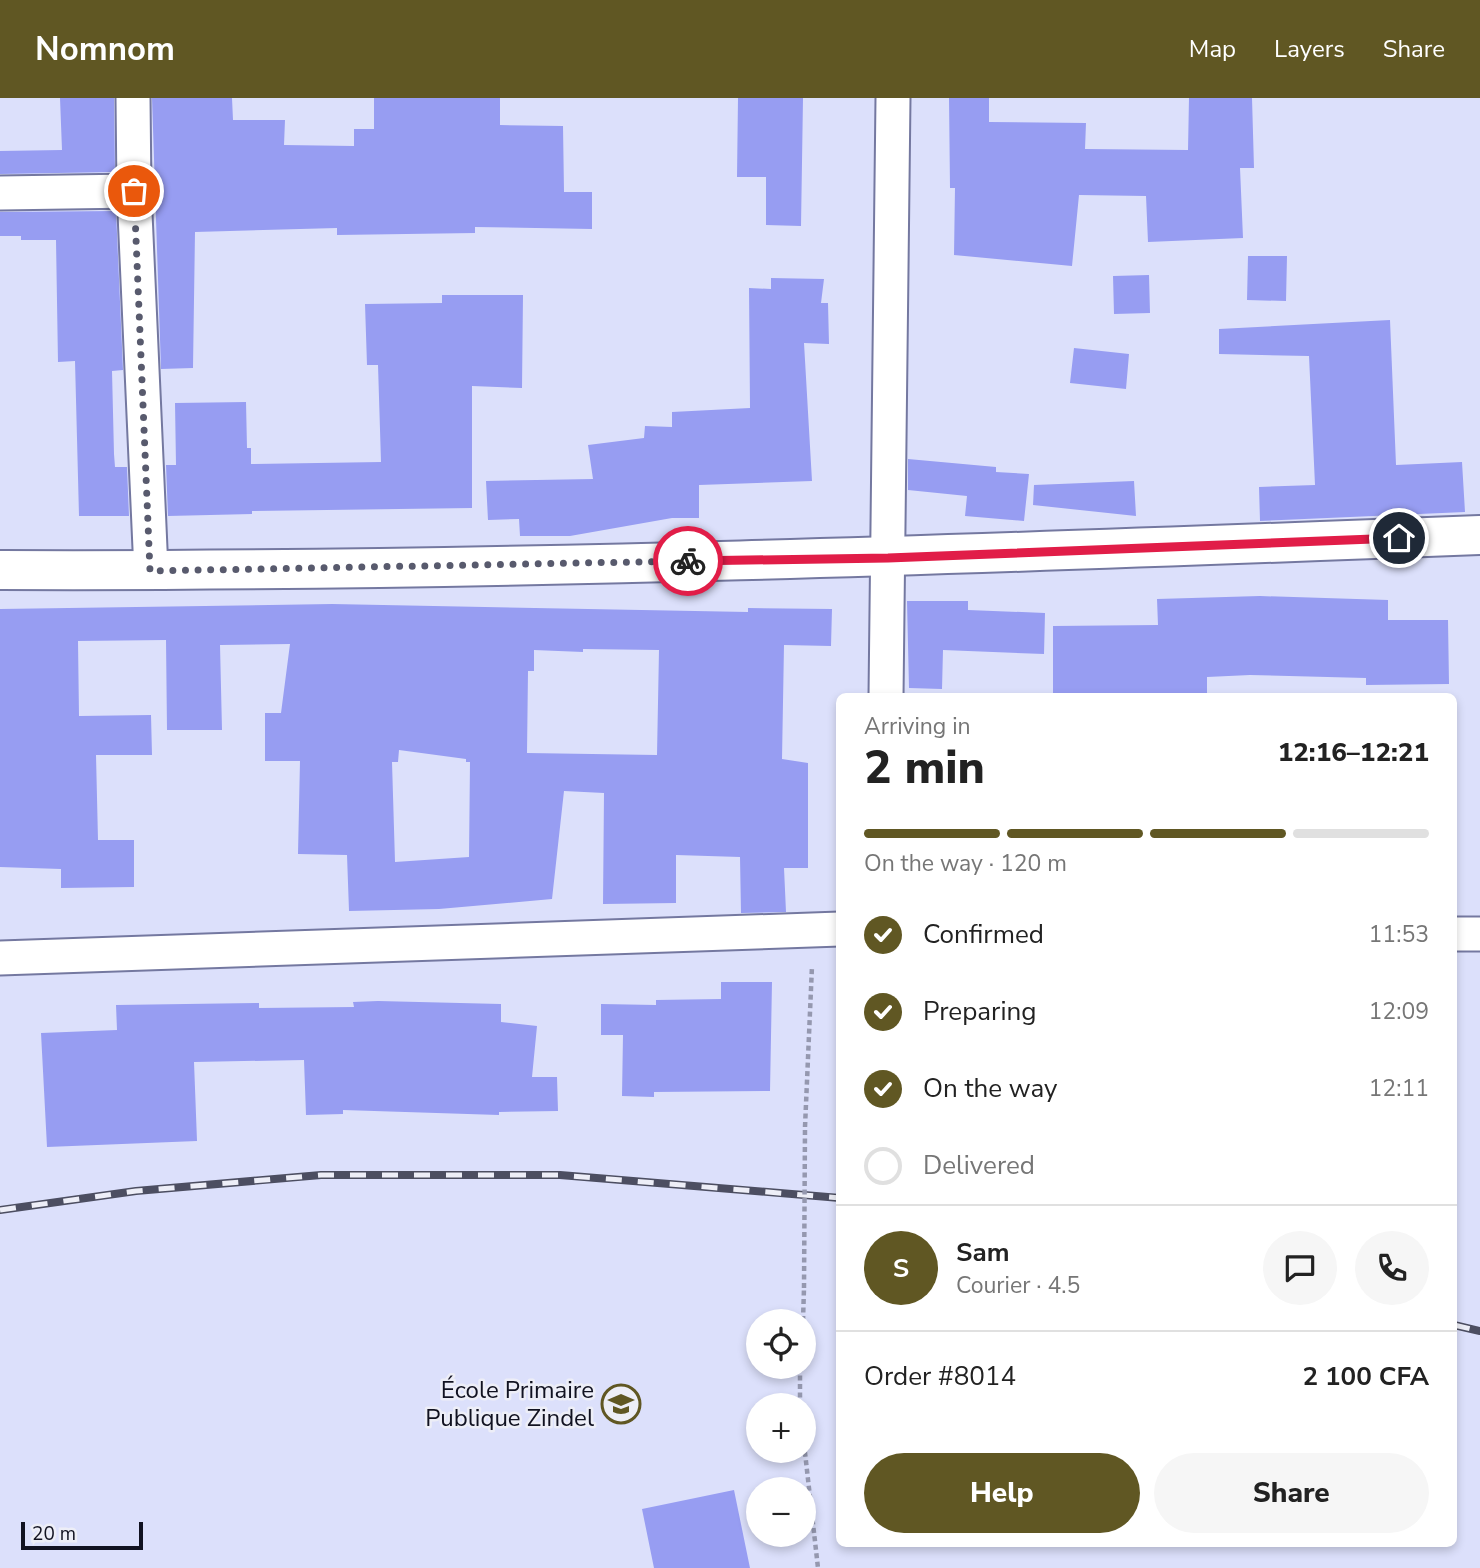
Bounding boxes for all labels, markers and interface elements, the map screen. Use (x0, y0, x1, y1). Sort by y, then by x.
text: Nomnom (35, 27, 175, 72)
text: Map (1189, 33, 1236, 65)
text: Layers (1274, 33, 1345, 65)
text: Share (1383, 33, 1445, 65)
pin (104, 161, 164, 221)
icon: bag (115, 172, 153, 210)
pin (1369, 508, 1429, 568)
icon: home (1380, 519, 1418, 557)
courier (653, 526, 723, 596)
icon: bike (669, 542, 707, 580)
text: Arriving in (864, 711, 971, 742)
text: 12:16–12:21 (1278, 735, 1429, 770)
text: 2 min (864, 736, 985, 799)
text: On the way · 120 m (864, 848, 1067, 879)
icon: check (864, 916, 902, 954)
text: Confirmed (923, 917, 1044, 952)
text: 11:53 (1369, 919, 1429, 950)
icon: check (864, 993, 902, 1031)
text: Preparing (923, 994, 1036, 1029)
text: 12:09 (1369, 996, 1429, 1027)
icon: check (864, 1070, 902, 1108)
text: On the way (923, 1071, 1057, 1106)
text: 12:11 (1369, 1073, 1429, 1104)
text: Delivered (923, 1148, 1035, 1183)
button: chat (1263, 1231, 1337, 1305)
button: phone (1355, 1231, 1429, 1305)
text: Sam (956, 1235, 1009, 1270)
text: S (893, 1251, 909, 1286)
text: Courier · 4.5 (956, 1270, 1080, 1301)
map controls (746, 1309, 816, 1547)
button: locate (746, 1309, 816, 1379)
text: Order #8014 (864, 1359, 1016, 1394)
text: 2 100 CFA (1302, 1359, 1429, 1394)
place label: École Primaire Publique Zindel (425, 1374, 594, 1434)
school or university icon: École Primaire Publique Zindel (600, 1383, 642, 1425)
button: + (746, 1393, 816, 1463)
button: Help (864, 1453, 1140, 1533)
button: Share (1154, 1453, 1429, 1533)
button: − (746, 1477, 816, 1547)
scale bar (21, 1519, 144, 1551)
text: 20 m (32, 1521, 76, 1547)

